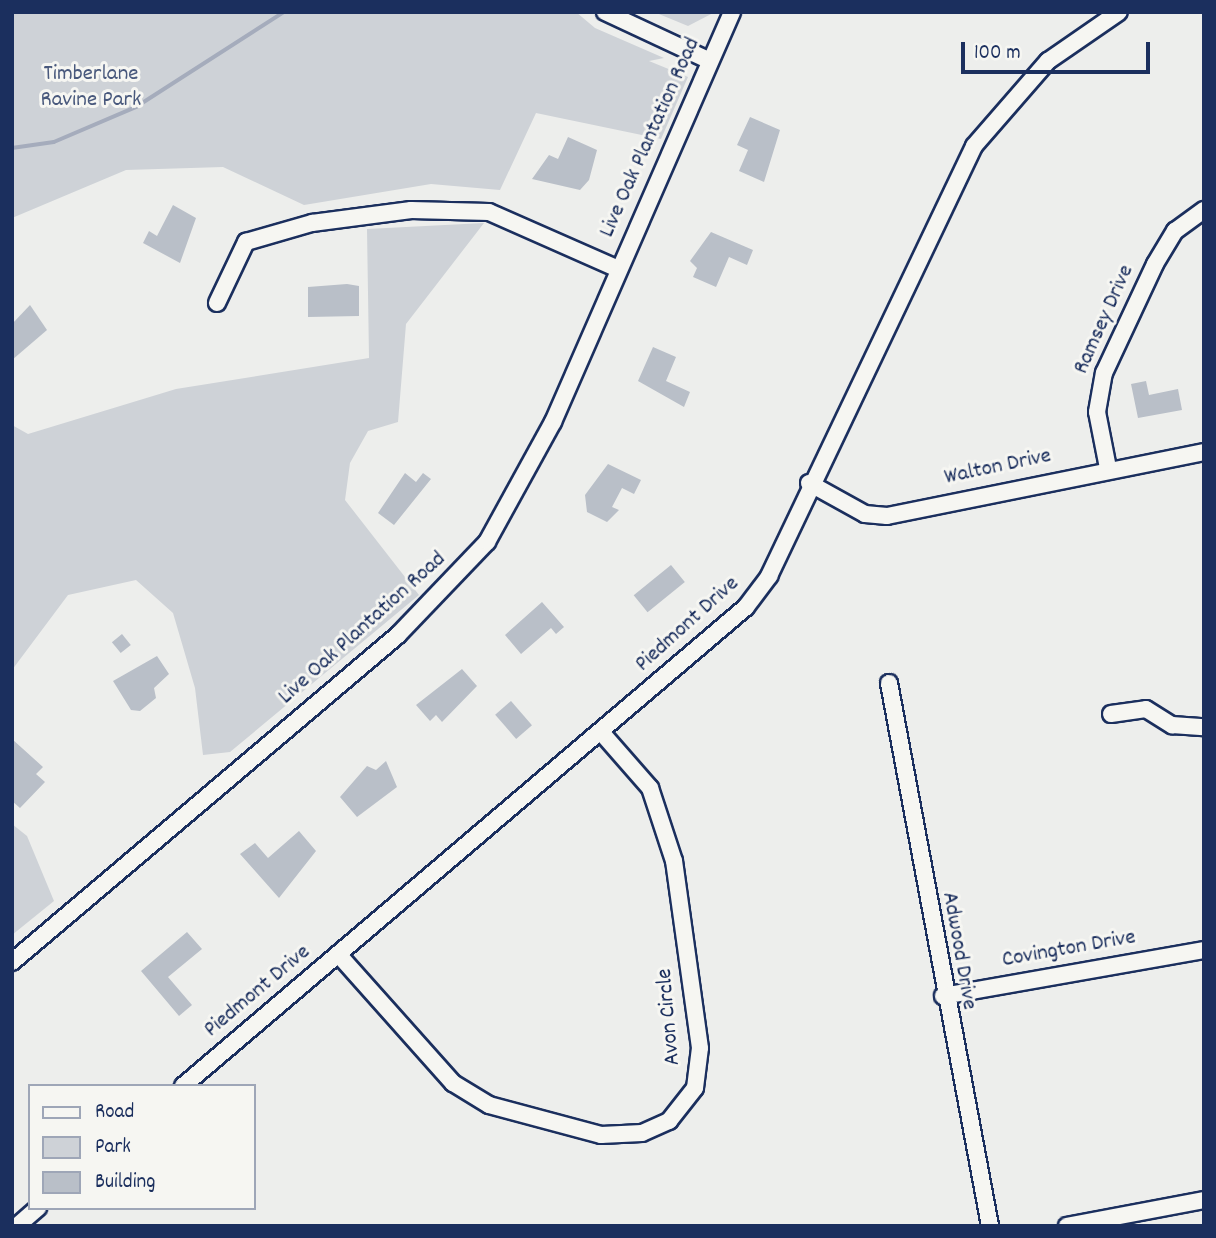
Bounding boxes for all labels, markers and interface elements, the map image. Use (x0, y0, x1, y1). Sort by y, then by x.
scale bar (964, 28, 1153, 72)
street label: Live Oak Plantation Road (595, 34, 707, 242)
text: 100 m (974, 39, 1021, 69)
park label: Timberlane Ravine Park (41, 61, 141, 115)
street label: Ramsey Drive (1069, 261, 1141, 379)
street label: Walton Drive (942, 443, 1054, 493)
street label: Live Oak Plantation Road (274, 547, 452, 711)
street label: Piedmont Drive (630, 571, 746, 679)
street label: Adwood Drive (934, 890, 982, 1012)
street label: Covington Drive (1000, 925, 1138, 975)
street label: Piedmont Drive (199, 940, 317, 1044)
street label: Avon Circle (652, 967, 688, 1067)
legend (28, 1084, 256, 1210)
text: Road (95, 1098, 134, 1128)
text: Park (95, 1133, 131, 1163)
text: Building (95, 1168, 155, 1198)

